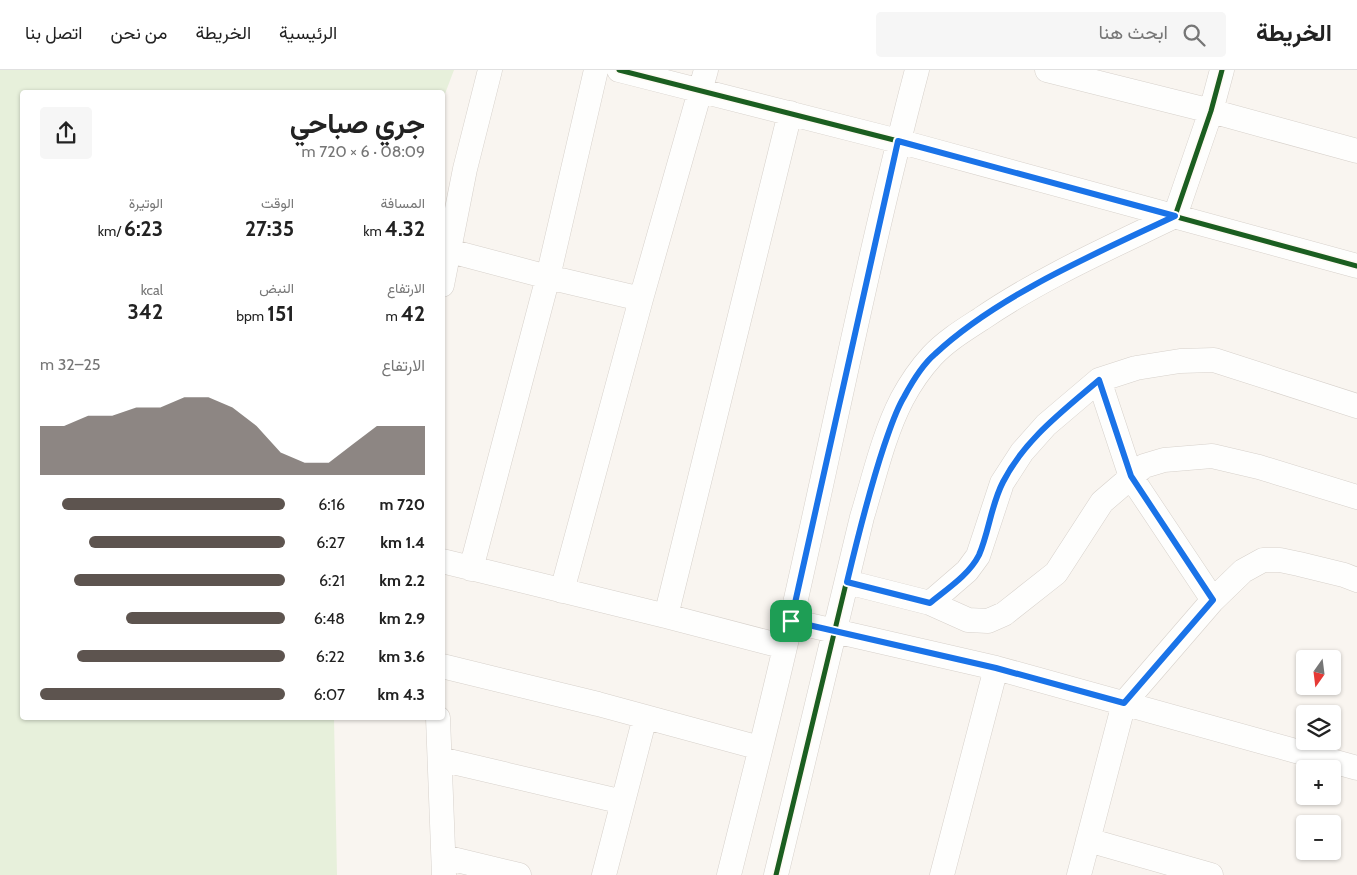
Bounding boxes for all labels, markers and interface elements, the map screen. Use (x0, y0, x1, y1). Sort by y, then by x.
search box (876, 12, 1226, 57)
text: الخريطة (1256, 18, 1332, 47)
text: ابحث هنا (1099, 21, 1168, 44)
icon: search (1180, 21, 1208, 49)
text: اتصل بنا (25, 22, 82, 44)
text: من نحن (110, 22, 167, 44)
text: الخريطة (195, 22, 251, 44)
text: الرئيسية (279, 22, 337, 44)
text: جري صباحي (290, 106, 425, 140)
button: share (40, 107, 92, 159)
text: 08:09 · 6 × 720 m (301, 142, 425, 161)
text: الوتيرة (129, 194, 163, 212)
text: الوقت (261, 194, 294, 212)
text: المسافة (381, 194, 425, 212)
text: 6:23 (124, 216, 163, 241)
text: 27:35 (245, 216, 294, 241)
text: 4.32 (385, 216, 425, 241)
text: /km (98, 222, 124, 240)
text: km (363, 222, 385, 240)
text: النبض (259, 279, 294, 297)
text: الارتفاع (387, 279, 425, 297)
text: kcal (141, 281, 163, 299)
text: 342 (128, 299, 163, 324)
text: 151 (267, 301, 294, 326)
text: 42 (401, 301, 425, 326)
text: bpm (236, 307, 267, 325)
text: m (385, 307, 401, 325)
text: 25–32 m (40, 355, 100, 374)
text: الارتفاع (382, 356, 425, 375)
text: 6:16 (318, 495, 345, 514)
text: 720 m (380, 495, 425, 514)
text: 6:27 (316, 533, 345, 552)
text: 1.4 km (380, 533, 425, 552)
text: 6:21 (319, 571, 345, 590)
text: 2.2 km (379, 571, 425, 590)
pin (770, 600, 812, 642)
icon: arrive (777, 607, 805, 635)
text: 6:48 (314, 609, 345, 628)
text: 2.9 km (379, 609, 425, 628)
text: 6:22 (316, 647, 345, 666)
text: 3.6 km (379, 647, 425, 666)
north arrow (1296, 650, 1341, 695)
map controls (1296, 650, 1341, 860)
text: 6:07 (314, 685, 345, 704)
text: 4.3 km (378, 685, 425, 704)
button: layers (1296, 705, 1341, 750)
button: + (1296, 760, 1341, 805)
button: − (1296, 815, 1341, 860)

